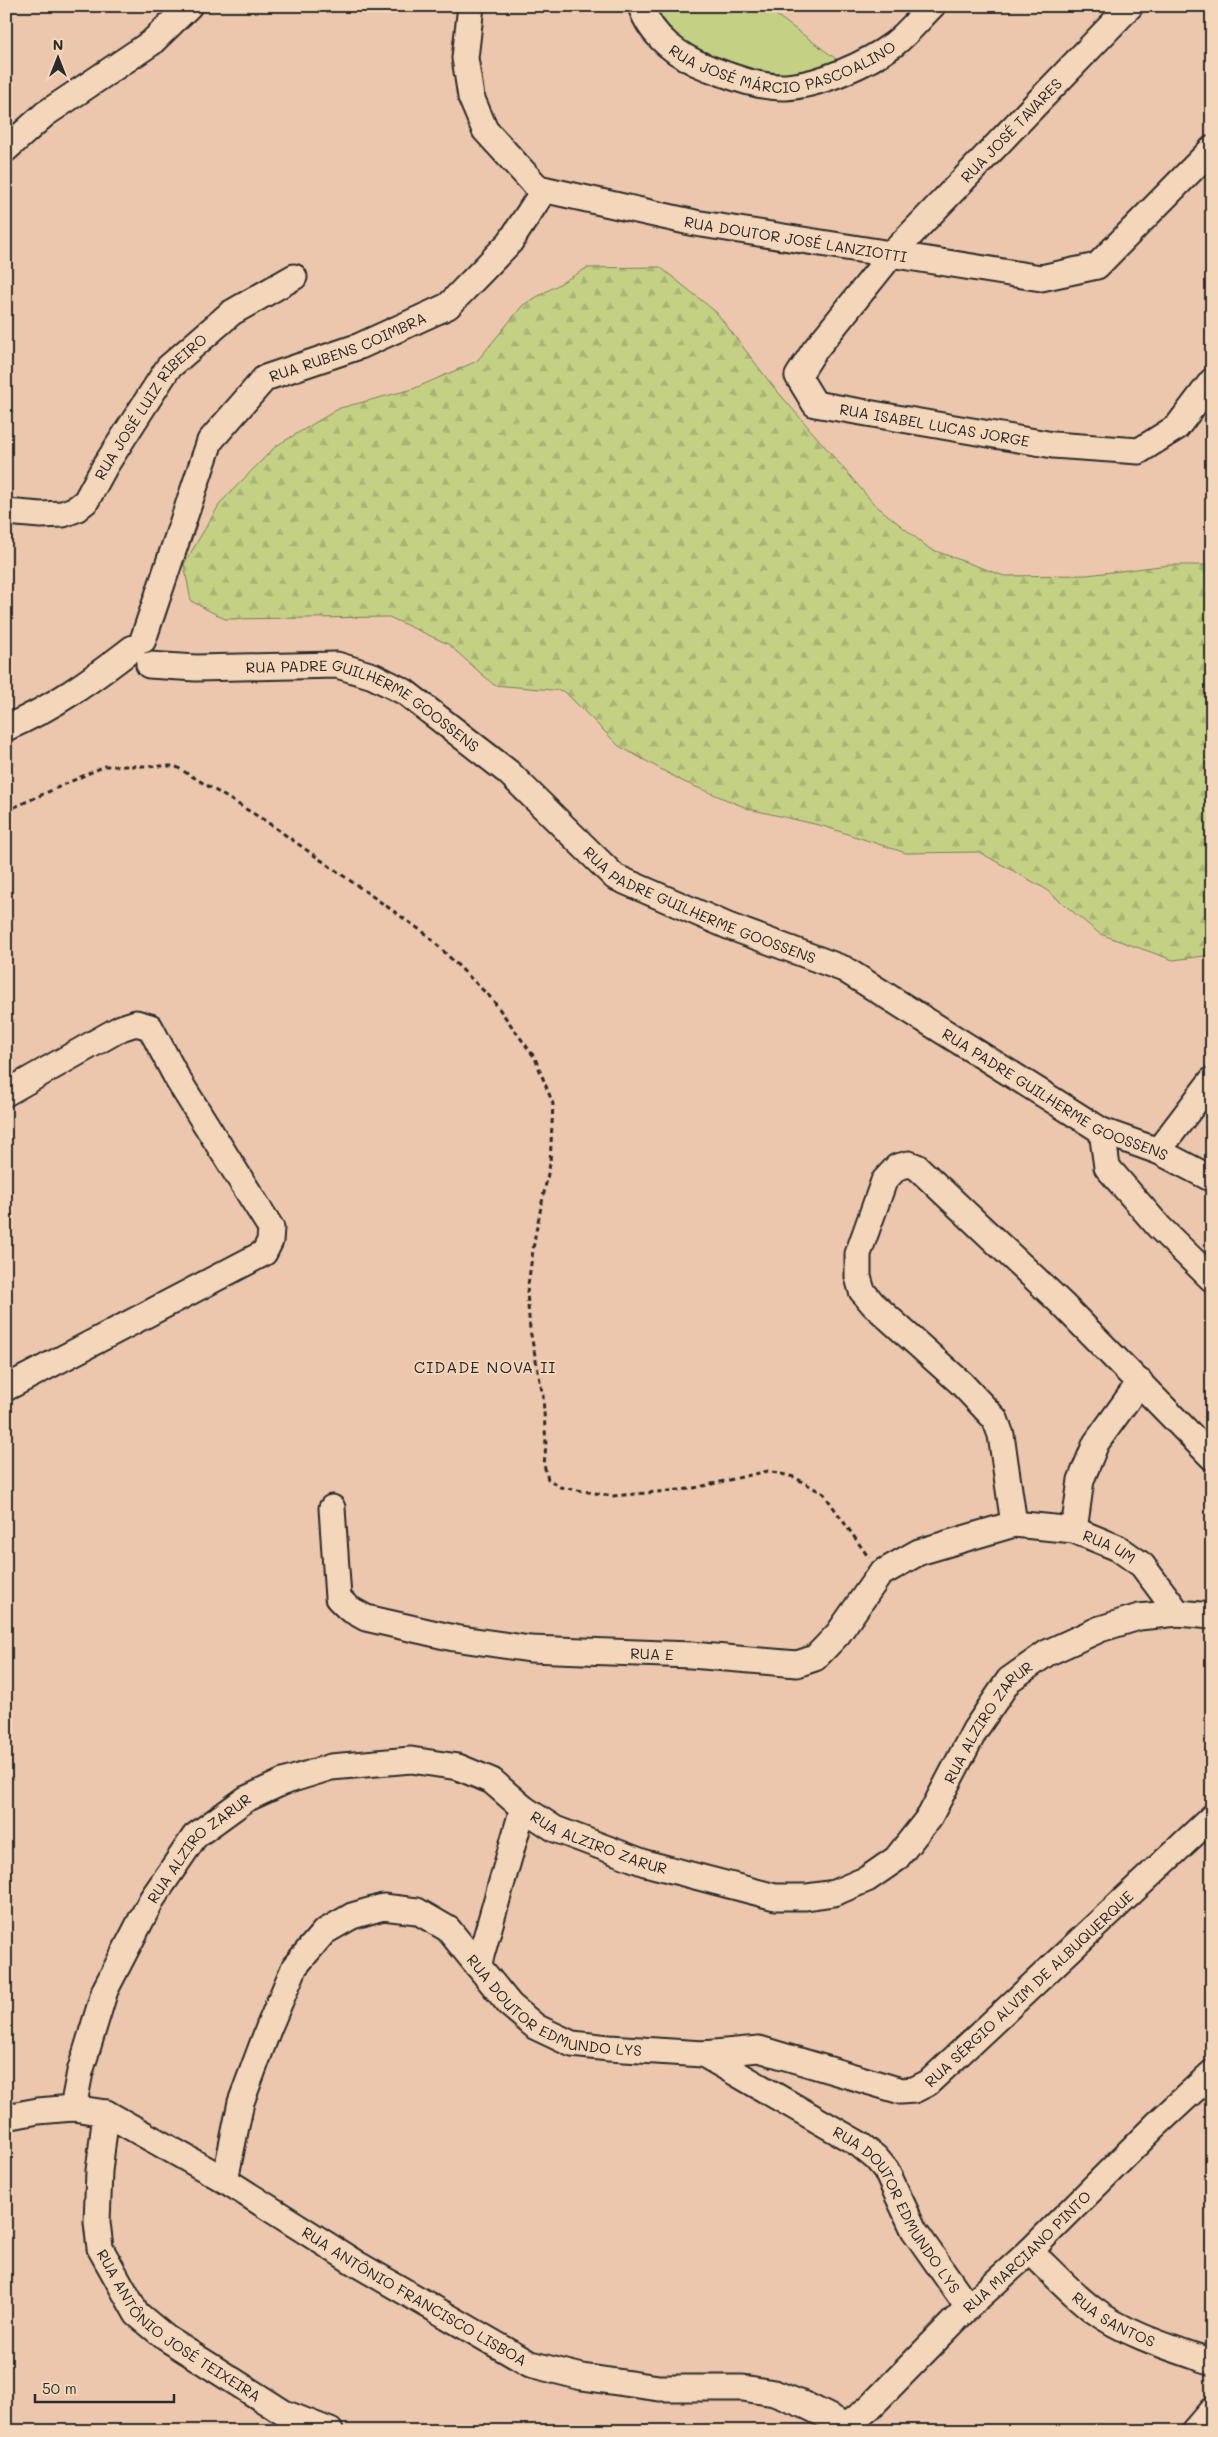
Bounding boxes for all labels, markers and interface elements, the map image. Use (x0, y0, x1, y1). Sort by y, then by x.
street label: RUA JOSÉ MÁRCIO PASCOALINO (662, 30, 902, 52)
north arrow (32, 32, 82, 82)
text: N (53, 35, 63, 54)
text: RUA JOSÉ MÁRCIO PASCOALINO (665, 36, 899, 97)
street label: RUA JOSÉ TAVARES (956, 74, 1066, 186)
street label: RUA DOUTOR JOSÉ LANZIOTTI (683, 211, 909, 267)
street label: RUA RUBENS COIMBRA (266, 307, 429, 386)
street label: RUA JOSÉ LUIZ RIBEIRO (90, 329, 211, 483)
street label: RUA ISABEL LUCAS JORGE (838, 398, 1032, 451)
street label: RUA PADRE GUILHERME GOOSSENS (245, 654, 484, 756)
street label: RUA PADRE GUILHERME GOOSSENS (579, 842, 819, 968)
street label: RUA PADRE GUILHERME GOOSSENS (939, 1023, 1172, 1165)
district label: CIDADE NOVA II (414, 1356, 556, 1377)
street label: RUA UM (1080, 1525, 1140, 1568)
street label: RUA E (630, 1643, 674, 1664)
street label: RUA ALZIRO ZARUR (939, 1656, 1036, 1787)
street label: RUA ALZIRO ZARUR (142, 1789, 255, 1907)
street label: RUA ALZIRO ZARUR (527, 1806, 669, 1878)
street label: RUA SÉRGIO ALVIM DE ALBUQUERQUE (920, 1886, 1138, 2091)
street label: RUA DOUTOR EDMUNDO LYS (463, 1950, 643, 2060)
street label: RUA DOUTOR EDMUNDO LYS (830, 2121, 965, 2297)
street label: RUA MARCIANO PINTO (958, 2186, 1095, 2317)
street label: RUA ANTÔNIO FRANCISCO LISBOA (298, 2222, 531, 2370)
street label: RUA ANTÔNIO JOSÉ TEIXEIRA (93, 2245, 265, 2406)
street label: RUA SANTOS (1068, 2287, 1158, 2351)
scale bar (35, 2372, 174, 2404)
text: 50 m (42, 2378, 77, 2398)

